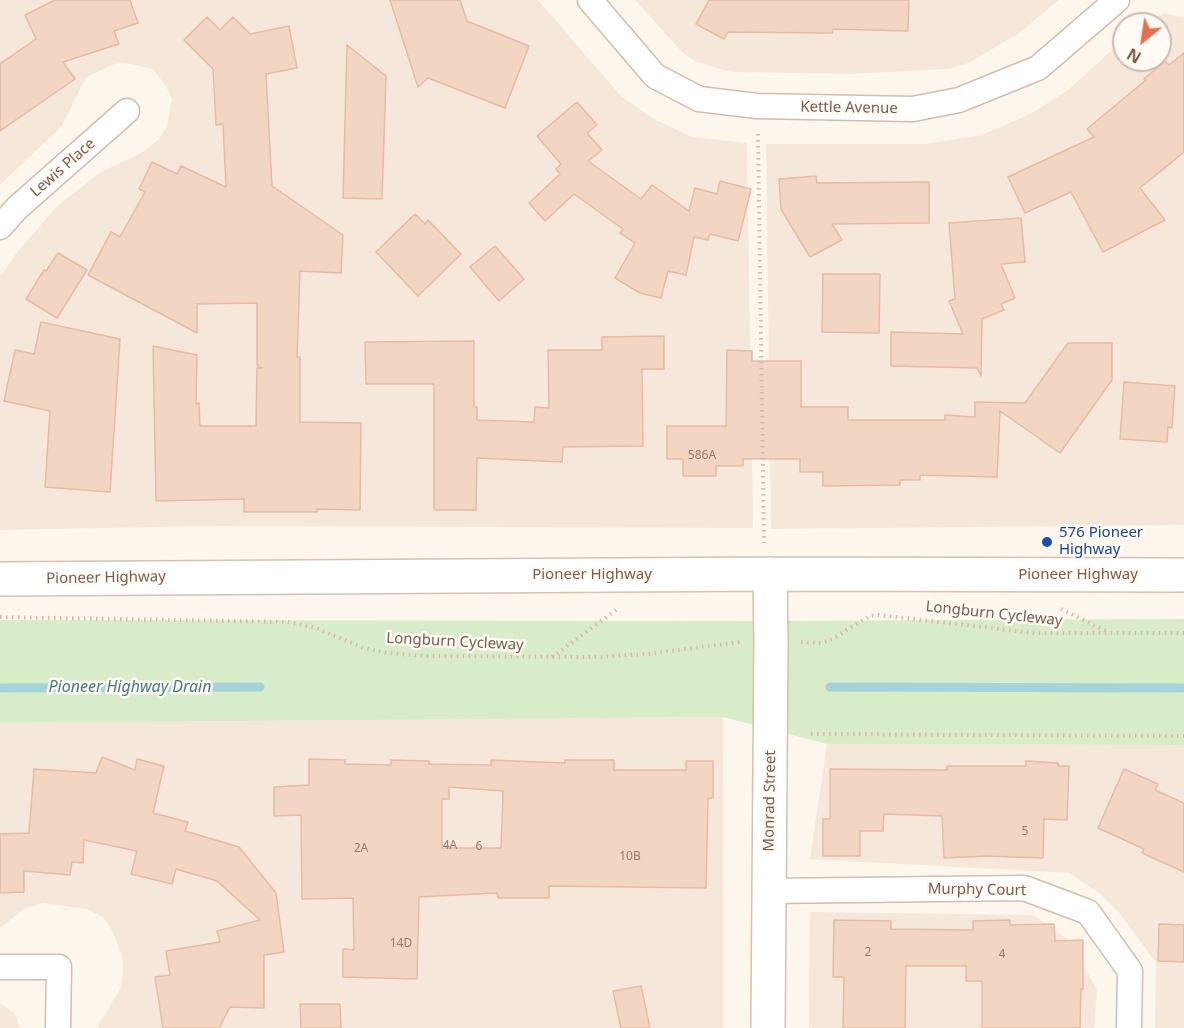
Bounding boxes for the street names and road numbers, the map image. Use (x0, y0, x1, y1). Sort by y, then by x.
street label: Kettle Avenue (800, 98, 898, 118)
street label: Lewis Place (27, 135, 99, 201)
street label: Pioneer Highway (532, 566, 652, 584)
street label: Pioneer Highway (1018, 566, 1138, 584)
street label: Pioneer Highway (46, 568, 166, 588)
street label: Longburn Cycleway (925, 598, 1063, 630)
street label: Longburn Cycleway (386, 629, 524, 655)
street label: Monrad Street (760, 750, 780, 852)
street label: Murphy Court (928, 880, 1026, 900)

